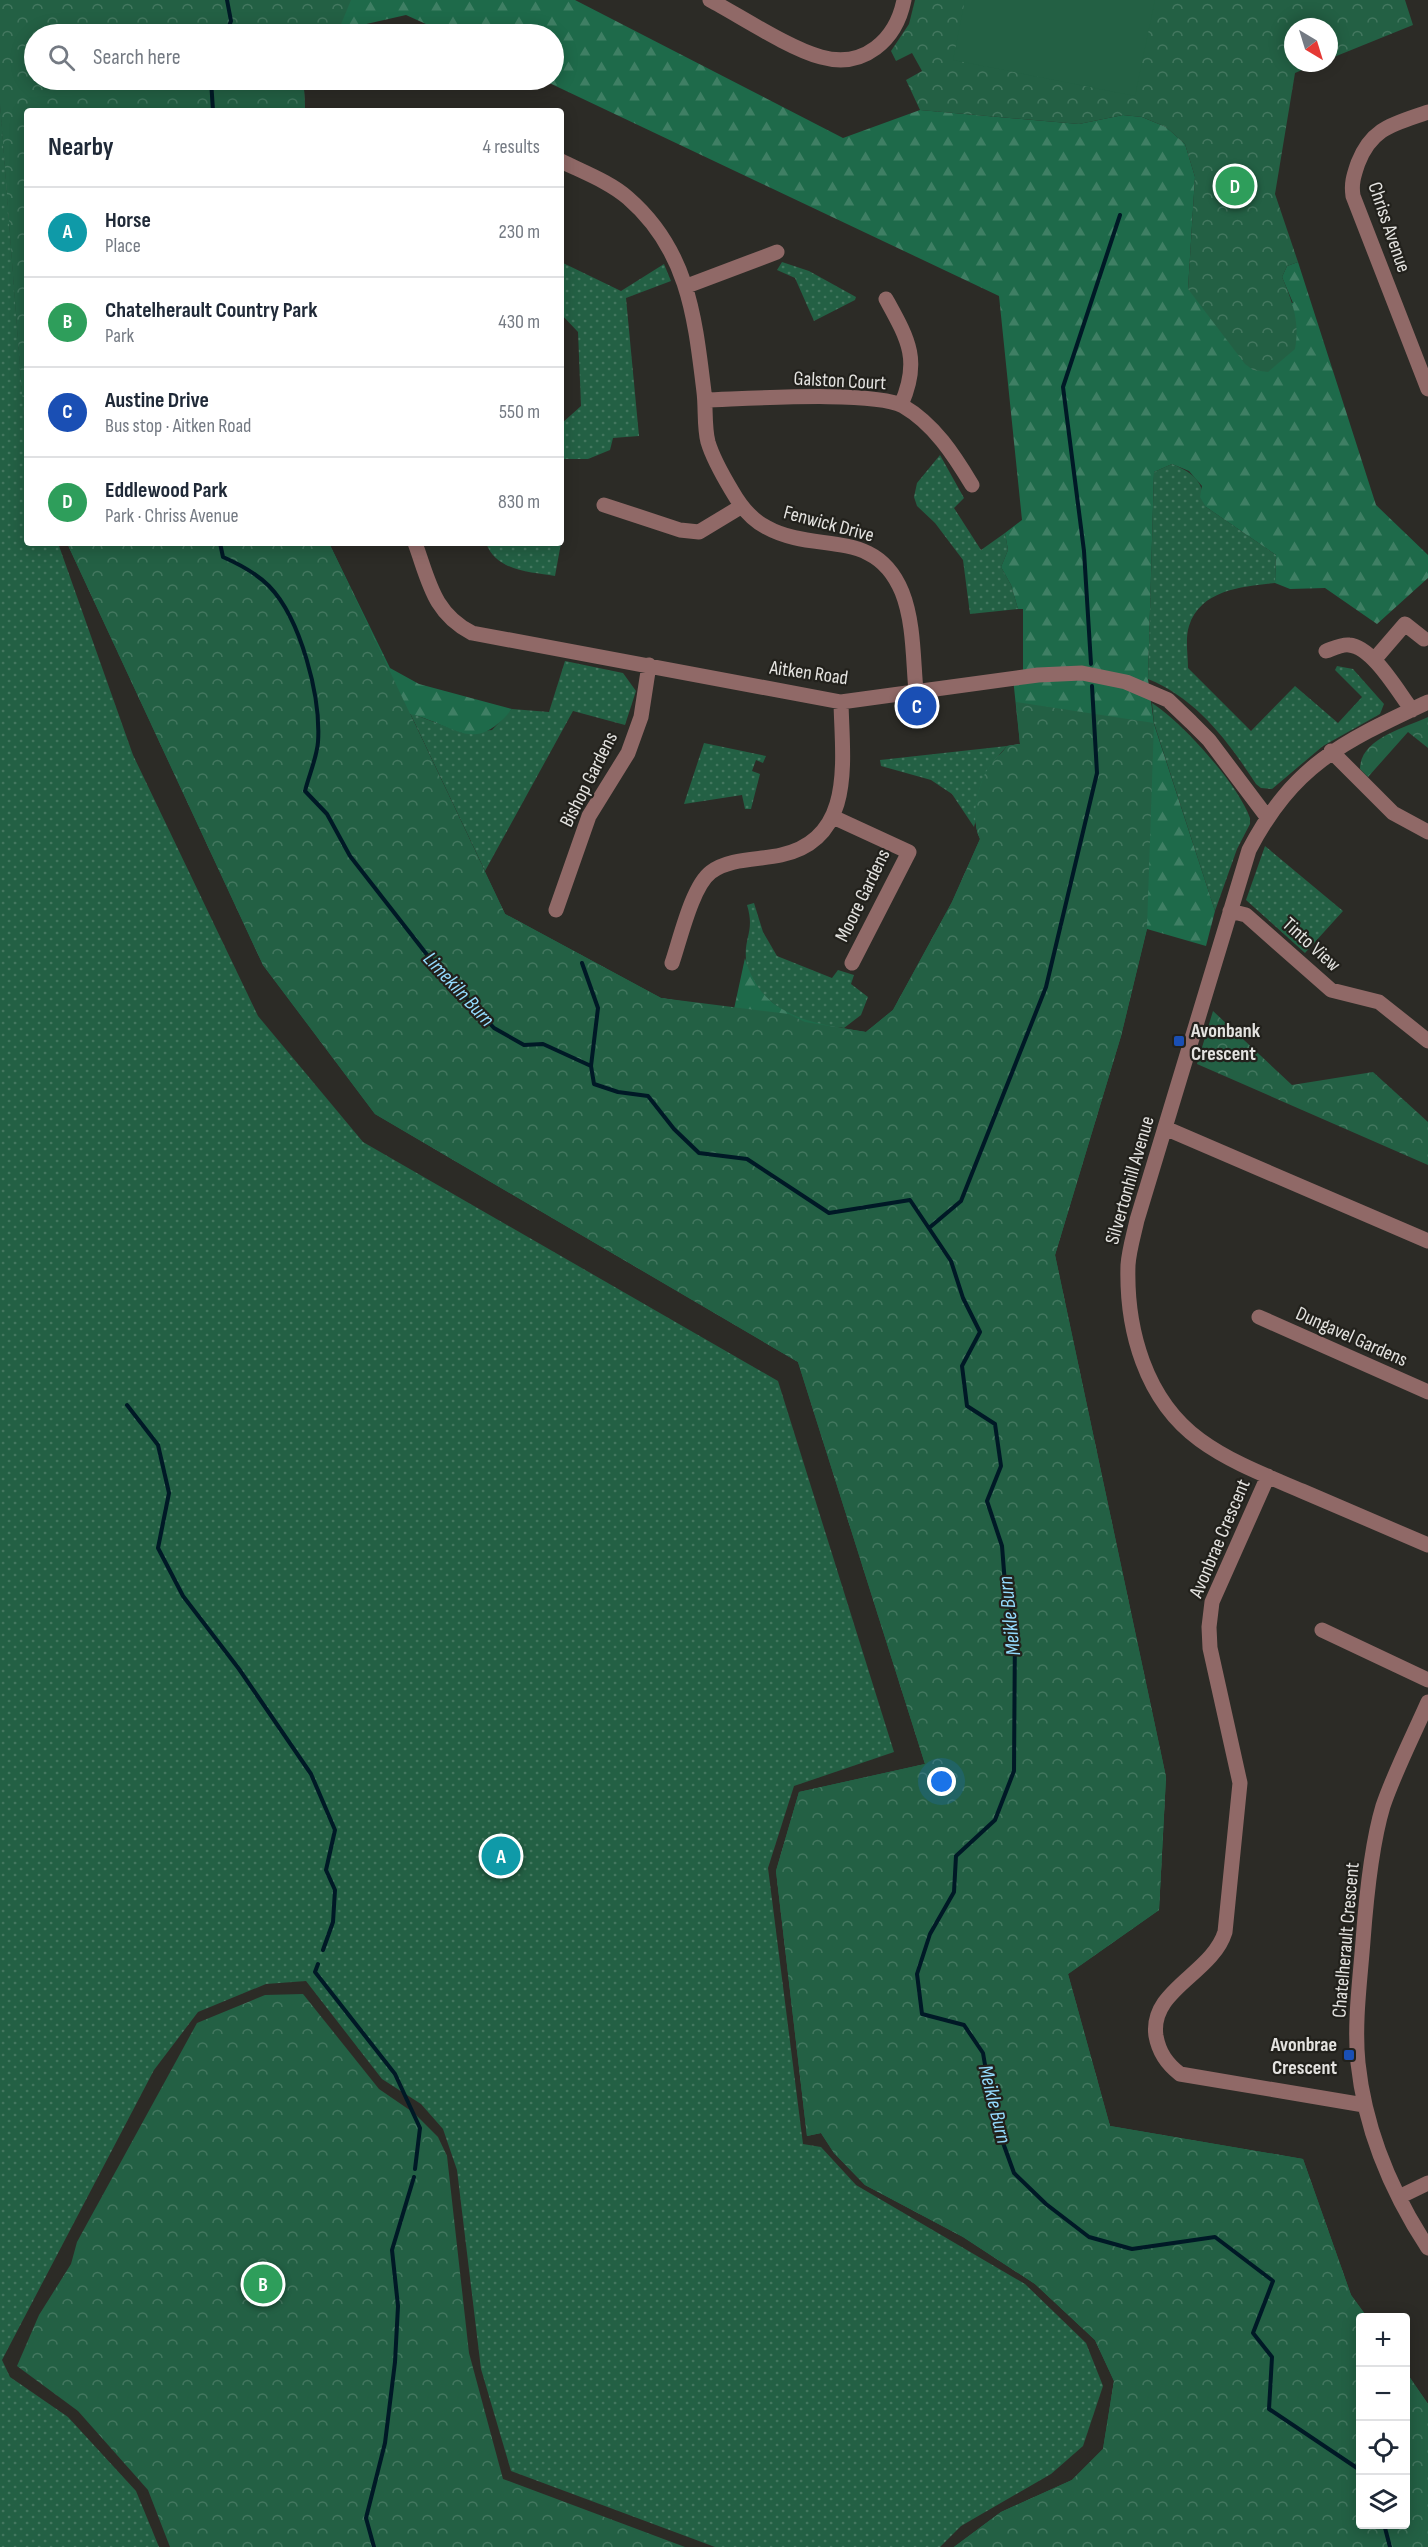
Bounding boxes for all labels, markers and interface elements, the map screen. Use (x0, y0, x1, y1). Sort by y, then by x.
north arrow (1284, 18, 1338, 72)
search box (24, 24, 564, 90)
icon: search (45, 41, 78, 74)
text: Search here (93, 44, 180, 71)
text: Nearby (48, 132, 114, 163)
text: 4 results (483, 135, 540, 159)
pin: D (1216, 164, 1254, 208)
street label: Chriss Avenue (1362, 179, 1416, 276)
text: Horse (105, 207, 151, 234)
text: A (63, 220, 72, 244)
text: 230 m (498, 220, 540, 244)
text: Place (105, 234, 141, 258)
text: Chatelherault Country Park (105, 297, 317, 324)
text: B (63, 310, 72, 334)
text: 430 m (498, 310, 540, 334)
text: Park (105, 324, 134, 348)
street label: Galston Court (793, 367, 887, 395)
text: Austine Drive (105, 387, 209, 414)
text: C (62, 400, 73, 424)
text: 550 m (499, 400, 540, 424)
text: Bus stop · Aitken Road (105, 414, 251, 438)
text: Eddlewood Park (105, 477, 228, 504)
text: D (62, 490, 73, 514)
text: 830 m (498, 490, 540, 514)
street label: Fenwick Drive (781, 500, 877, 548)
text: Park · Chriss Avenue (105, 504, 239, 528)
street label: Aitken Road (767, 655, 850, 690)
pin: C (898, 684, 936, 728)
street label: Bishop Gardens (555, 728, 623, 831)
street label: Moore Gardens (830, 845, 896, 946)
street label: Tinto View (1277, 912, 1345, 977)
water label: Limekiln Burn (418, 947, 500, 1032)
place label: Avonbank Crescent (1190, 1019, 1261, 1066)
marker: Avonbank Crescent (1172, 1034, 1186, 1048)
street label: Silvertonhill Avenue (1100, 1113, 1160, 1247)
street label: Dungavel Gardens (1292, 1302, 1411, 1372)
street label: Avonbrae Crescent (1184, 1476, 1256, 1602)
water label: Meikle Burn (993, 1575, 1026, 1657)
your location (927, 1767, 956, 1796)
pin: A (482, 1834, 520, 1878)
street label: Chatelherault Crescent (1327, 1861, 1365, 2019)
place label: Avonbrae Crescent (1270, 2033, 1337, 2080)
marker: Avonbrae Crescent (1342, 2048, 1356, 2062)
water label: Meikle Burn (973, 2062, 1016, 2146)
pin: B (244, 2262, 282, 2306)
map controls (1356, 2313, 1410, 2529)
button: + (1356, 2313, 1410, 2367)
button: − (1356, 2367, 1410, 2421)
button: locate (1356, 2421, 1410, 2475)
button: layers (1356, 2475, 1410, 2529)

